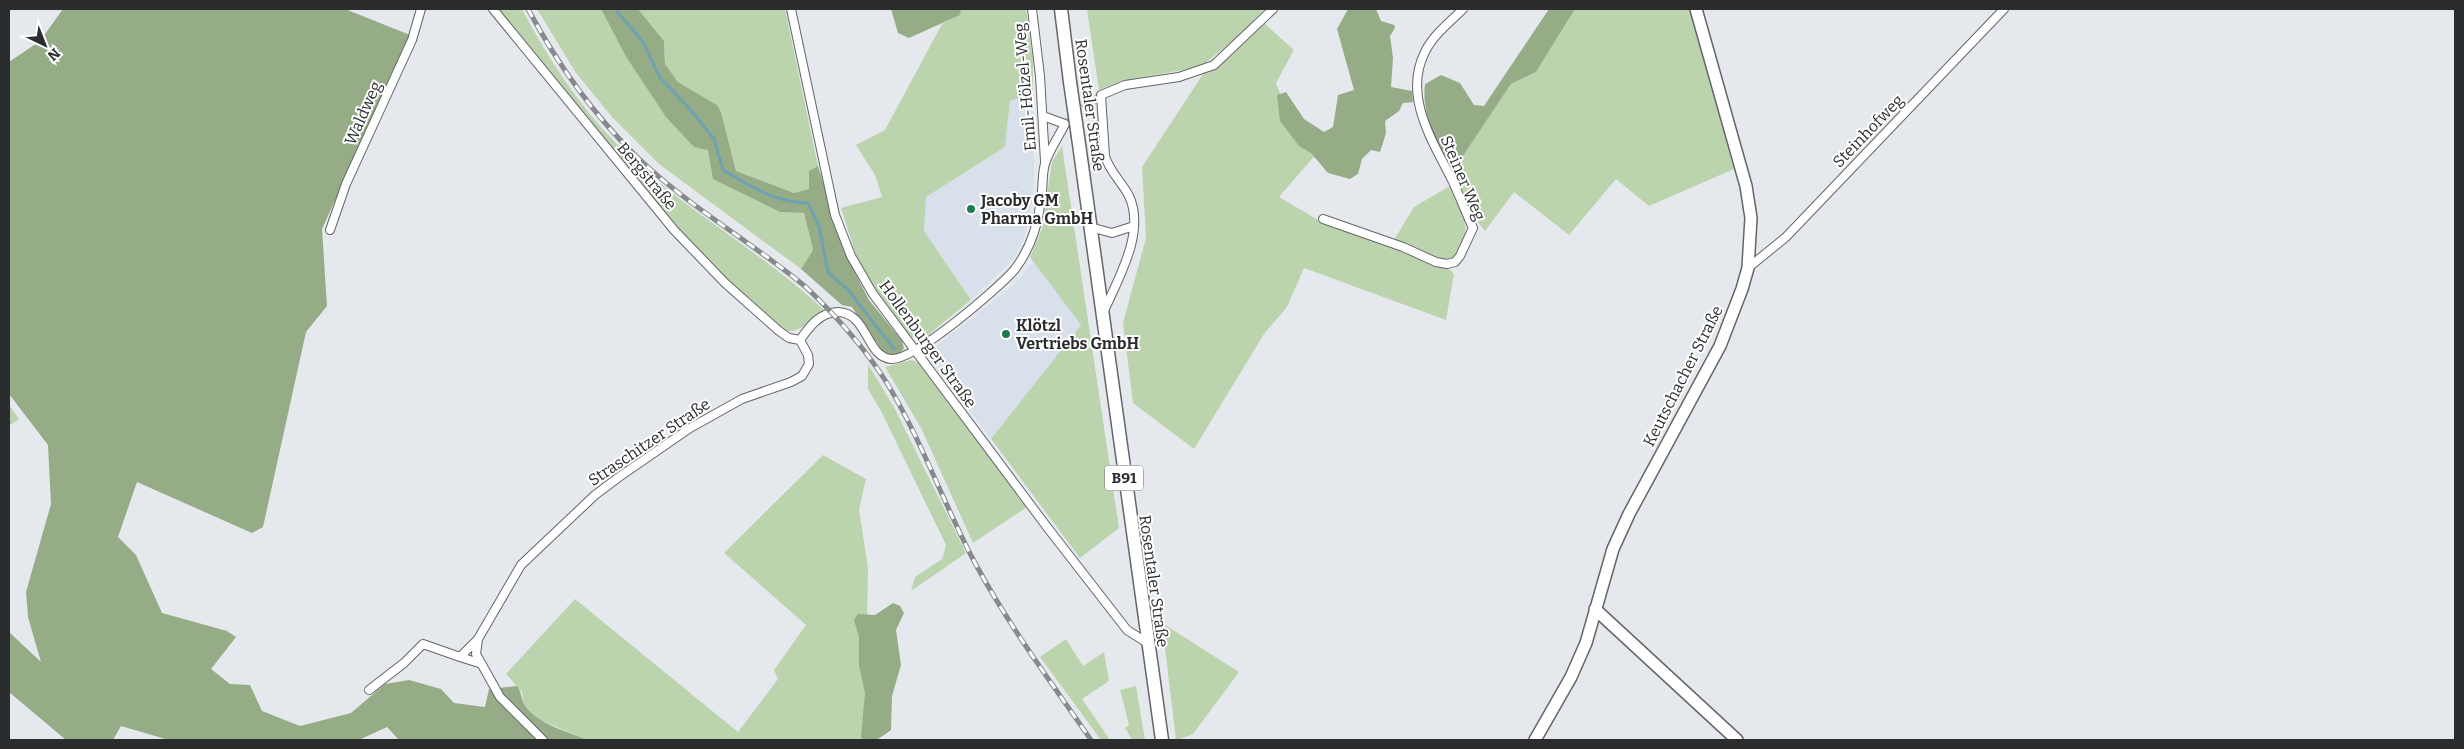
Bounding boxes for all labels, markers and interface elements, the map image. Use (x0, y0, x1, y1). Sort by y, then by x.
north arrow (20, 20, 70, 70)
street label: Emil-Hölzel-Weg (1010, 22, 1040, 152)
street label: Rosentaler Straße (1071, 38, 1109, 172)
text: N (44, 44, 63, 64)
street label: Waldweg (341, 78, 385, 148)
street label: Steinhofweg (1829, 91, 1907, 171)
street label: Steiner Weg (1437, 133, 1489, 223)
street label: Bergstraße (613, 138, 681, 214)
place label: Jacoby GM Pharma GmbH (980, 191, 1093, 228)
marker: Jacoby GM Pharma GmbH (965, 203, 977, 215)
street label: Hollenburger Straße (875, 277, 981, 411)
street label: Keutschacher Straße (1639, 302, 1727, 450)
place label: Klötzl Vertriebs GmbH (1016, 316, 1140, 353)
marker: Klötzl Vertriebs GmbH (1000, 328, 1012, 340)
street label: Straschitzer Straße (584, 394, 714, 490)
road number: B91 (1105, 466, 1143, 490)
street label: Rosentaler Straße (1135, 514, 1173, 648)

